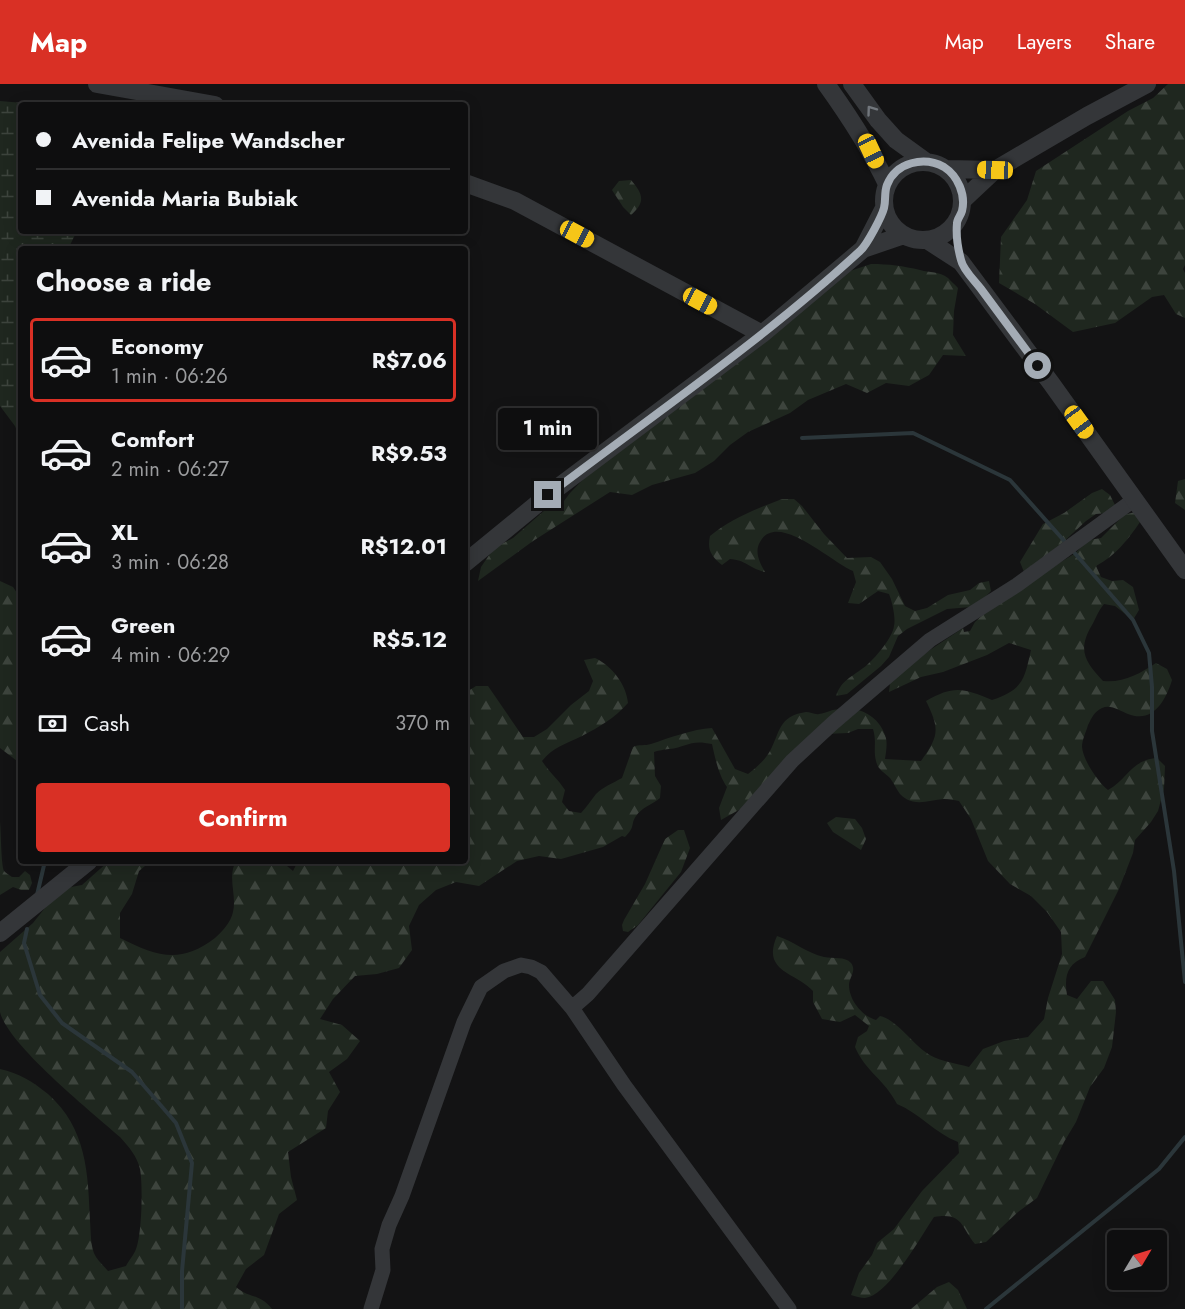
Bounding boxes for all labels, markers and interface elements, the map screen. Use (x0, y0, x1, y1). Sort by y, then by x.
text: Map (30, 22, 87, 63)
text: Map (945, 27, 984, 57)
text: Layers (1017, 27, 1072, 57)
text: Share (1105, 27, 1155, 57)
one-way arrow (867, 106, 878, 117)
text: Avenida Felipe Wandscher (72, 124, 345, 156)
car (855, 131, 887, 171)
car (977, 160, 1013, 180)
text: Avenida Maria Bubiak (72, 182, 298, 214)
car (557, 218, 597, 250)
text: Choose a ride (36, 262, 211, 301)
car (680, 285, 720, 317)
text: Economy (111, 330, 203, 362)
icon: car (39, 333, 93, 387)
text: R$7.06 (372, 344, 447, 376)
route start (1024, 352, 1051, 379)
text: 1 min · 06:26 (111, 362, 228, 391)
car (1061, 402, 1097, 442)
callout: 1 min (498, 408, 598, 450)
text: 1 min (523, 414, 572, 443)
text: Comfort (111, 423, 194, 455)
icon: car (39, 426, 93, 480)
text: R$9.53 (371, 437, 447, 469)
text: 2 min · 06:27 (111, 455, 229, 484)
route end (534, 481, 561, 508)
text: XL (111, 516, 138, 548)
icon: car (39, 519, 93, 573)
text: R$12.01 (361, 530, 447, 562)
text: 3 min · 06:28 (111, 548, 229, 577)
text: Green (111, 609, 175, 641)
icon: car (39, 612, 93, 666)
text: R$5.12 (372, 623, 447, 655)
text: 4 min · 06:29 (111, 641, 230, 670)
icon: cash (36, 707, 69, 740)
text: Cash (84, 707, 130, 739)
text: 370 m (395, 709, 450, 738)
button: Confirm (36, 783, 450, 852)
north arrow (1107, 1230, 1167, 1290)
map controls (1107, 1230, 1167, 1290)

